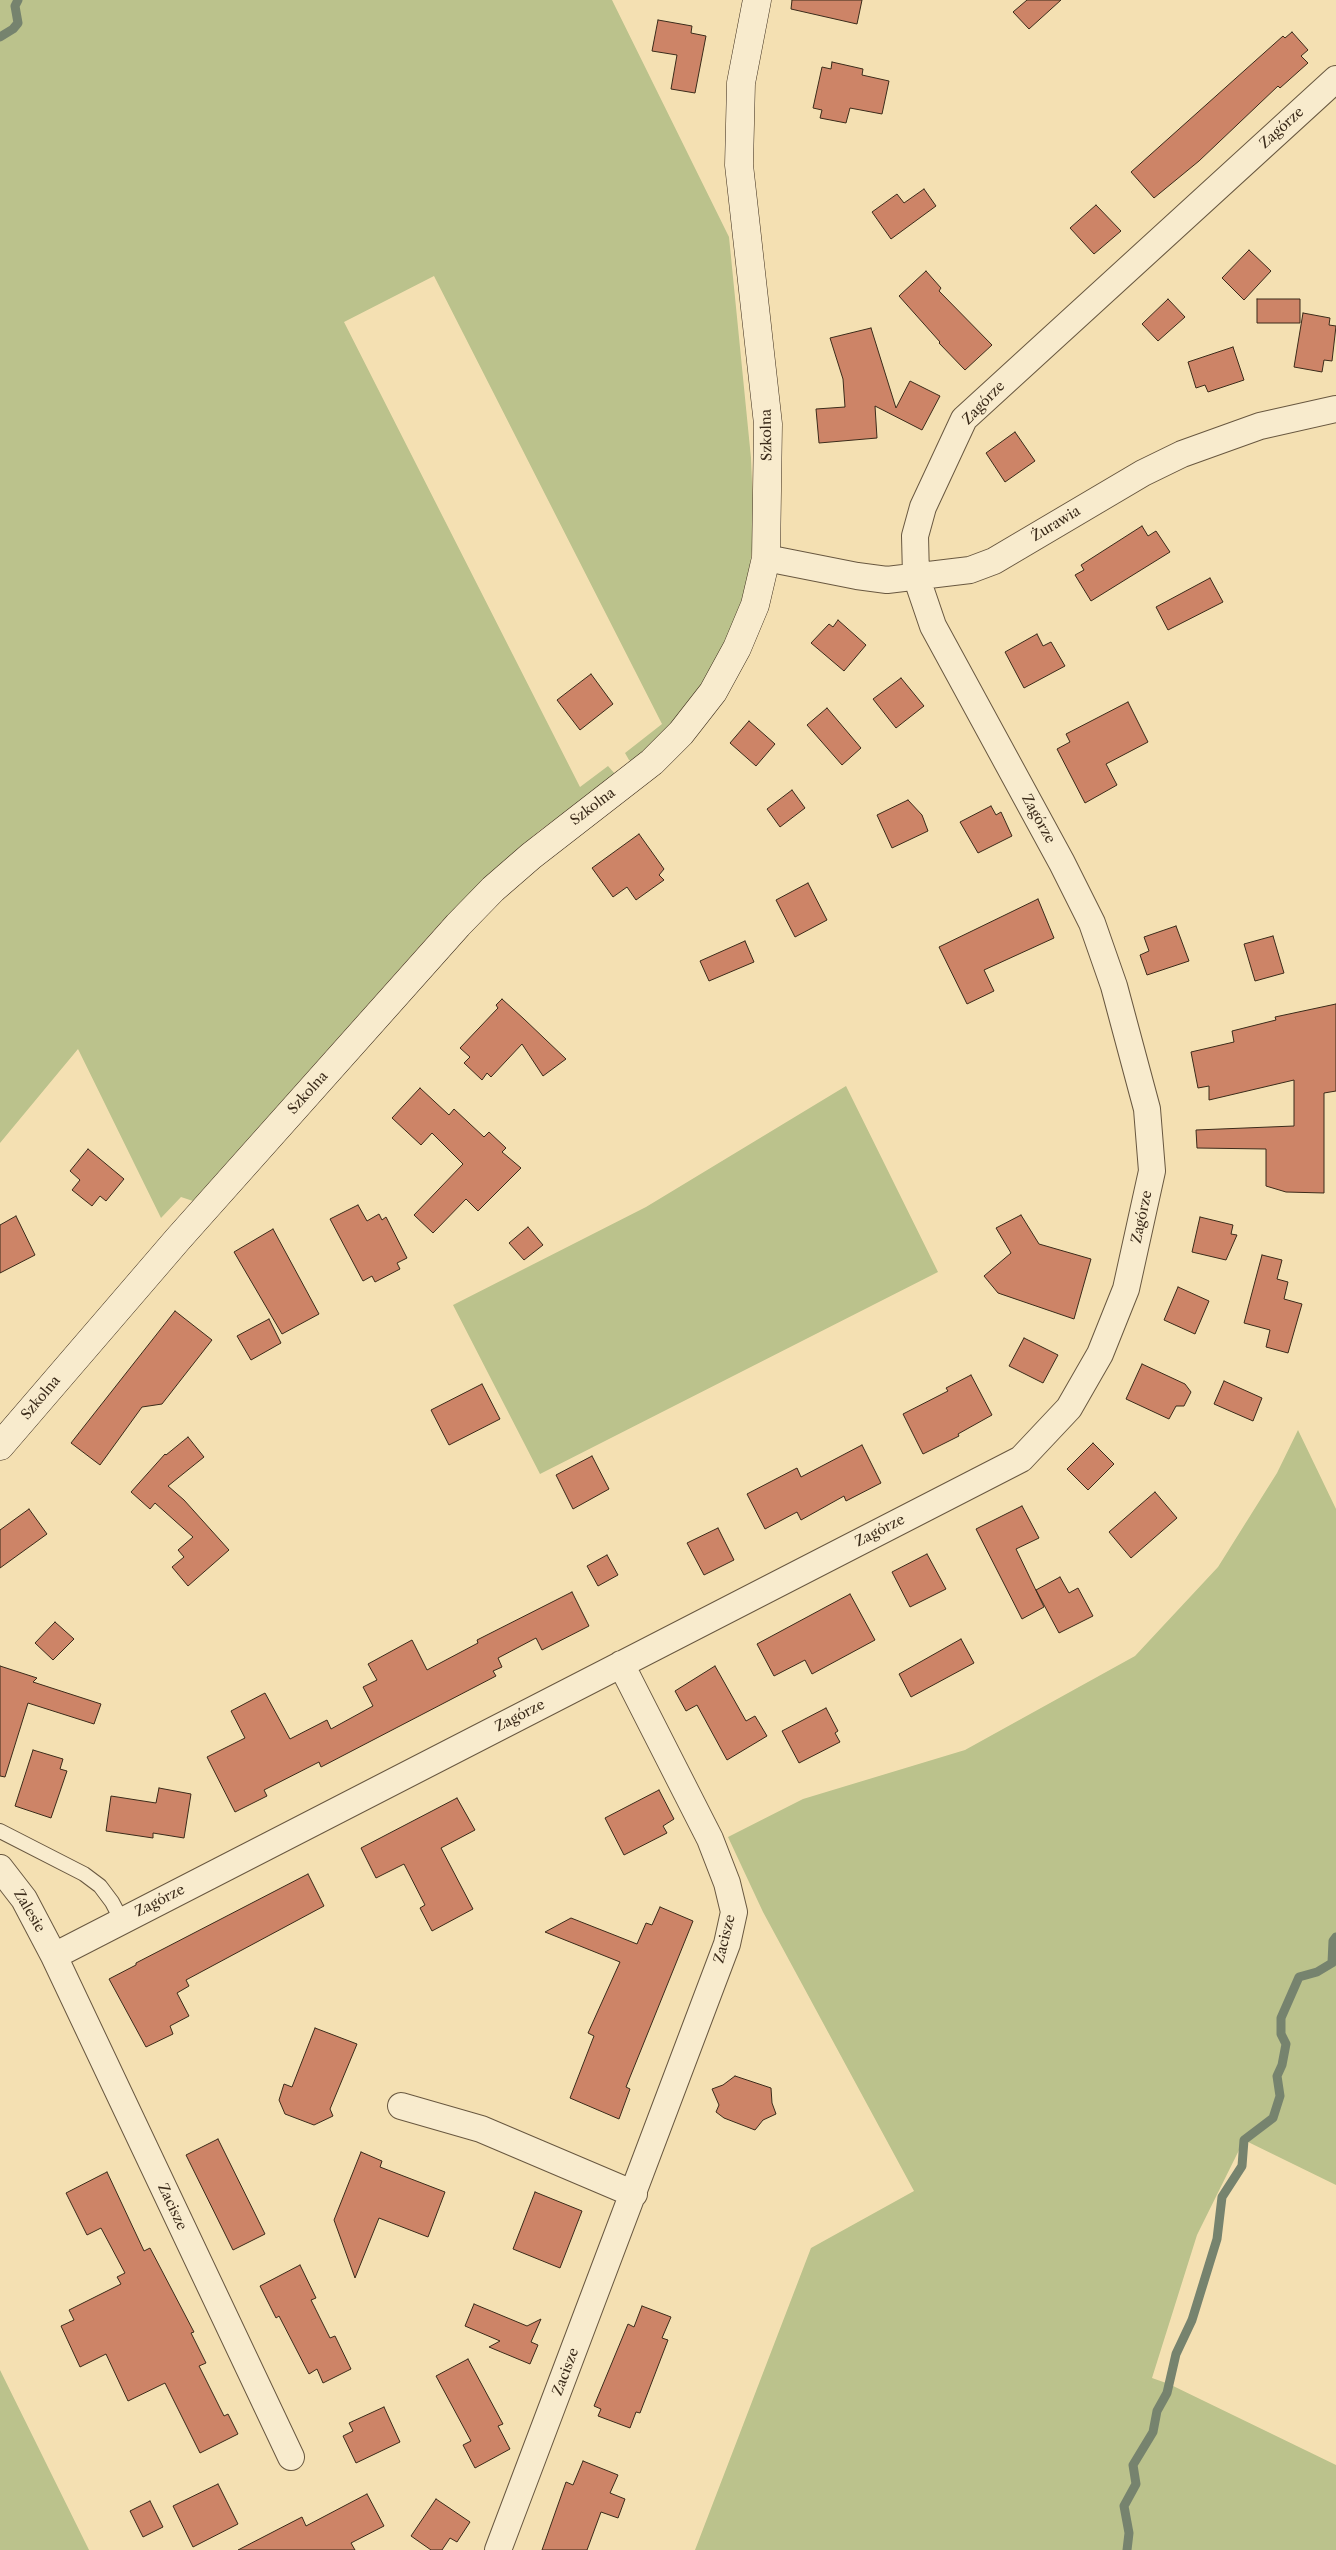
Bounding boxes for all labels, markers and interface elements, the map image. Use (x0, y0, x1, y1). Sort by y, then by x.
street label: Zagórze (1256, 104, 1308, 152)
street label: Zagórze (959, 378, 1009, 428)
street label: Szkolna (758, 409, 776, 461)
street label: Żurawia (1029, 503, 1083, 545)
street label: Szkolna (567, 785, 619, 829)
street label: Zagórze (1018, 791, 1058, 847)
street label: Szkolna (284, 1068, 332, 1118)
street label: Zagórze (1128, 1189, 1156, 1245)
street label: Szkolna (18, 1373, 64, 1423)
street label: Zagórze (852, 1511, 908, 1551)
street label: Zagórze (492, 1696, 548, 1736)
street label: Zagórze (132, 1881, 188, 1921)
street label: Zalesie (10, 1887, 48, 1935)
street label: Zacisze (711, 1913, 739, 1965)
street label: Zacisze (154, 2181, 190, 2233)
street label: Zacisze (549, 2346, 583, 2398)

